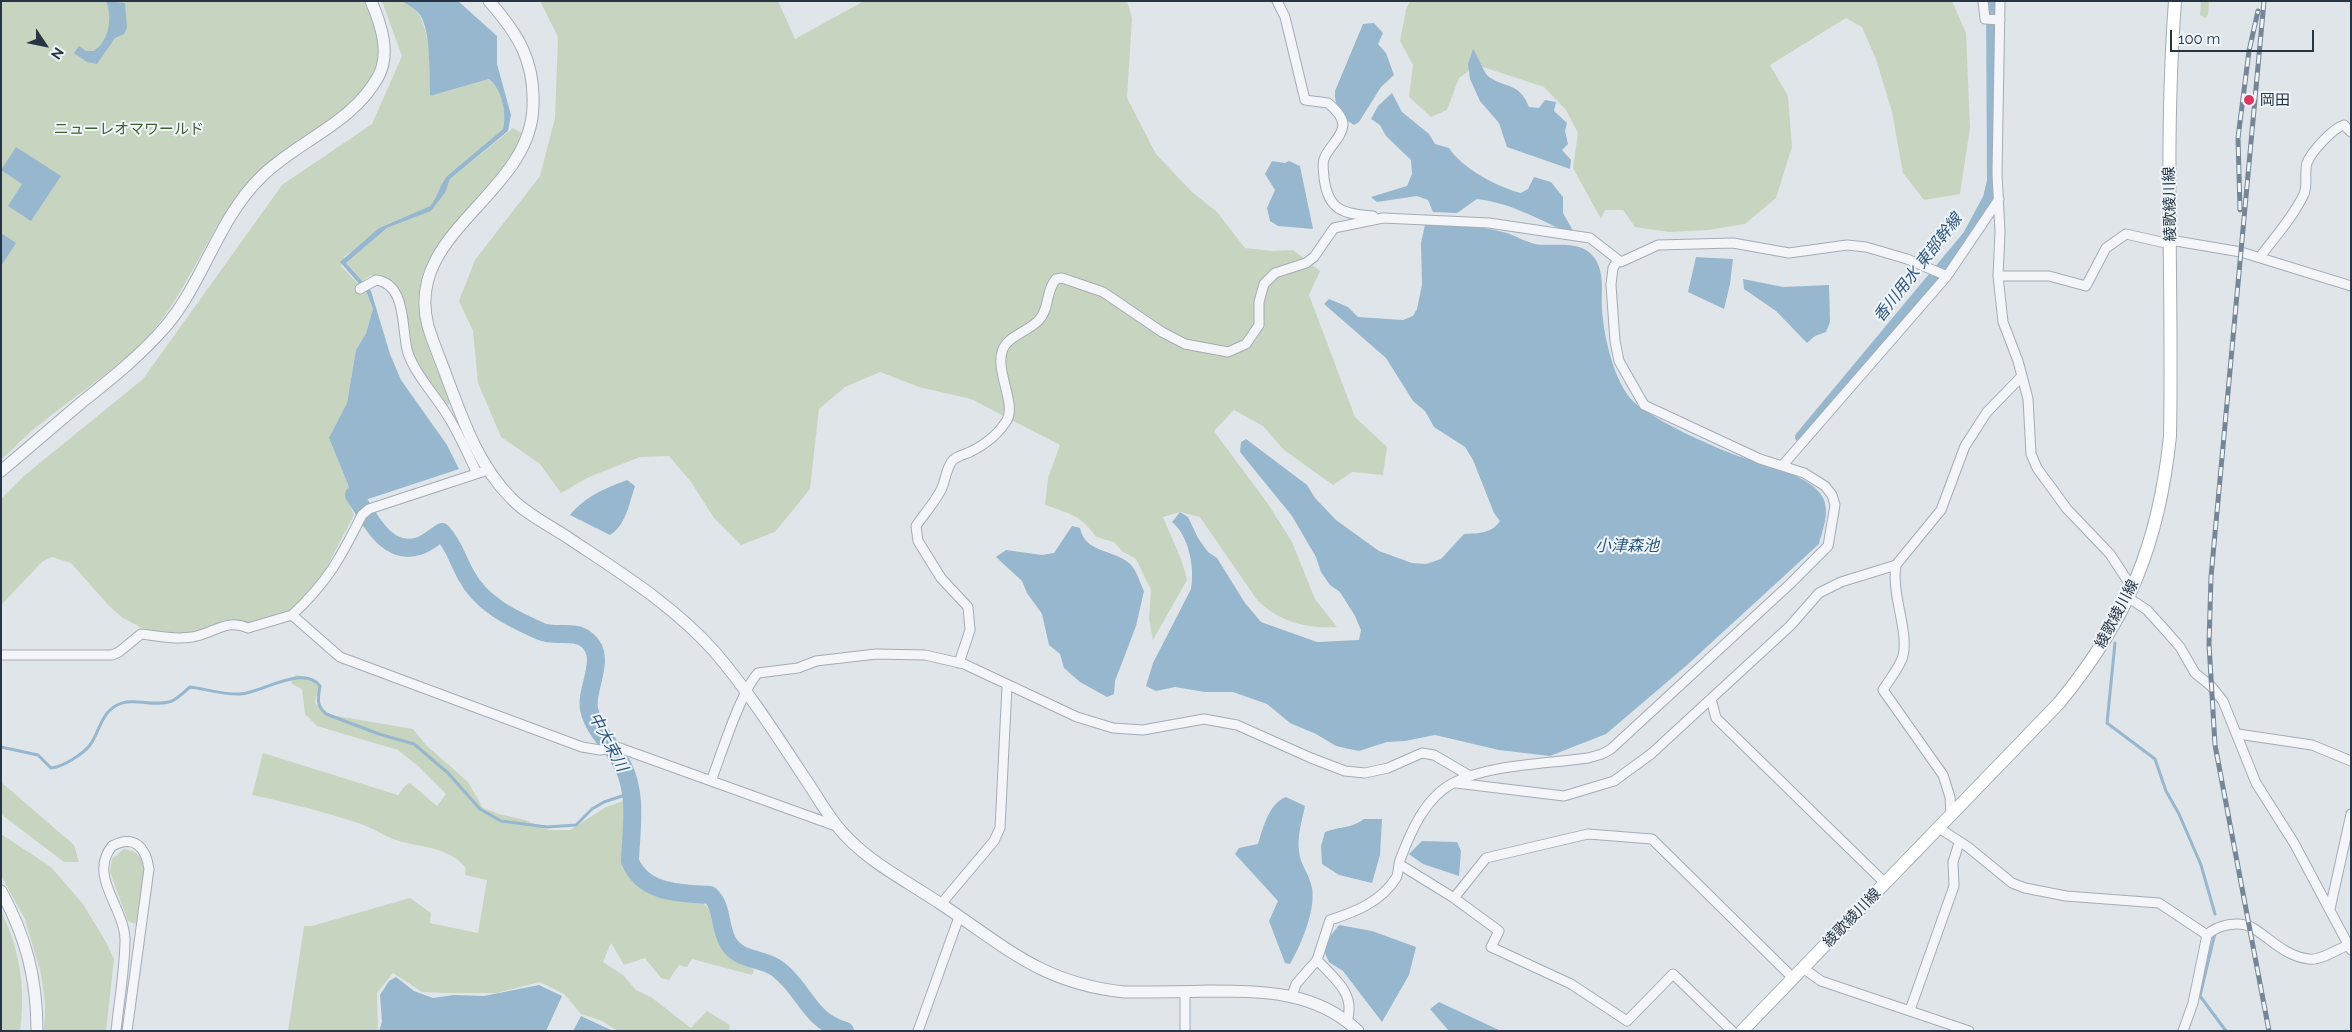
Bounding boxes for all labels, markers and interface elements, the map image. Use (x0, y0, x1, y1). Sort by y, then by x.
north arrow (20, 20, 70, 70)
scale bar (2172, 20, 2316, 52)
text: 100 m (2178, 30, 2220, 48)
text: N (48, 44, 67, 62)
place label: 岡田 (2260, 91, 2290, 109)
marker: 岡田 (2242, 93, 2256, 107)
park label: ニューレオマワールド (54, 120, 204, 138)
street label: 綾歌綾川線 (2160, 166, 2180, 242)
water label: 香川用水 東部幹線 (1870, 210, 1966, 326)
water label: 小津森池 (1595, 536, 1659, 556)
street label: 綾歌綾川線 (2091, 577, 2143, 651)
water label: 中大束川 (585, 709, 631, 775)
street label: 綾歌綾川線 (1819, 885, 1885, 951)

